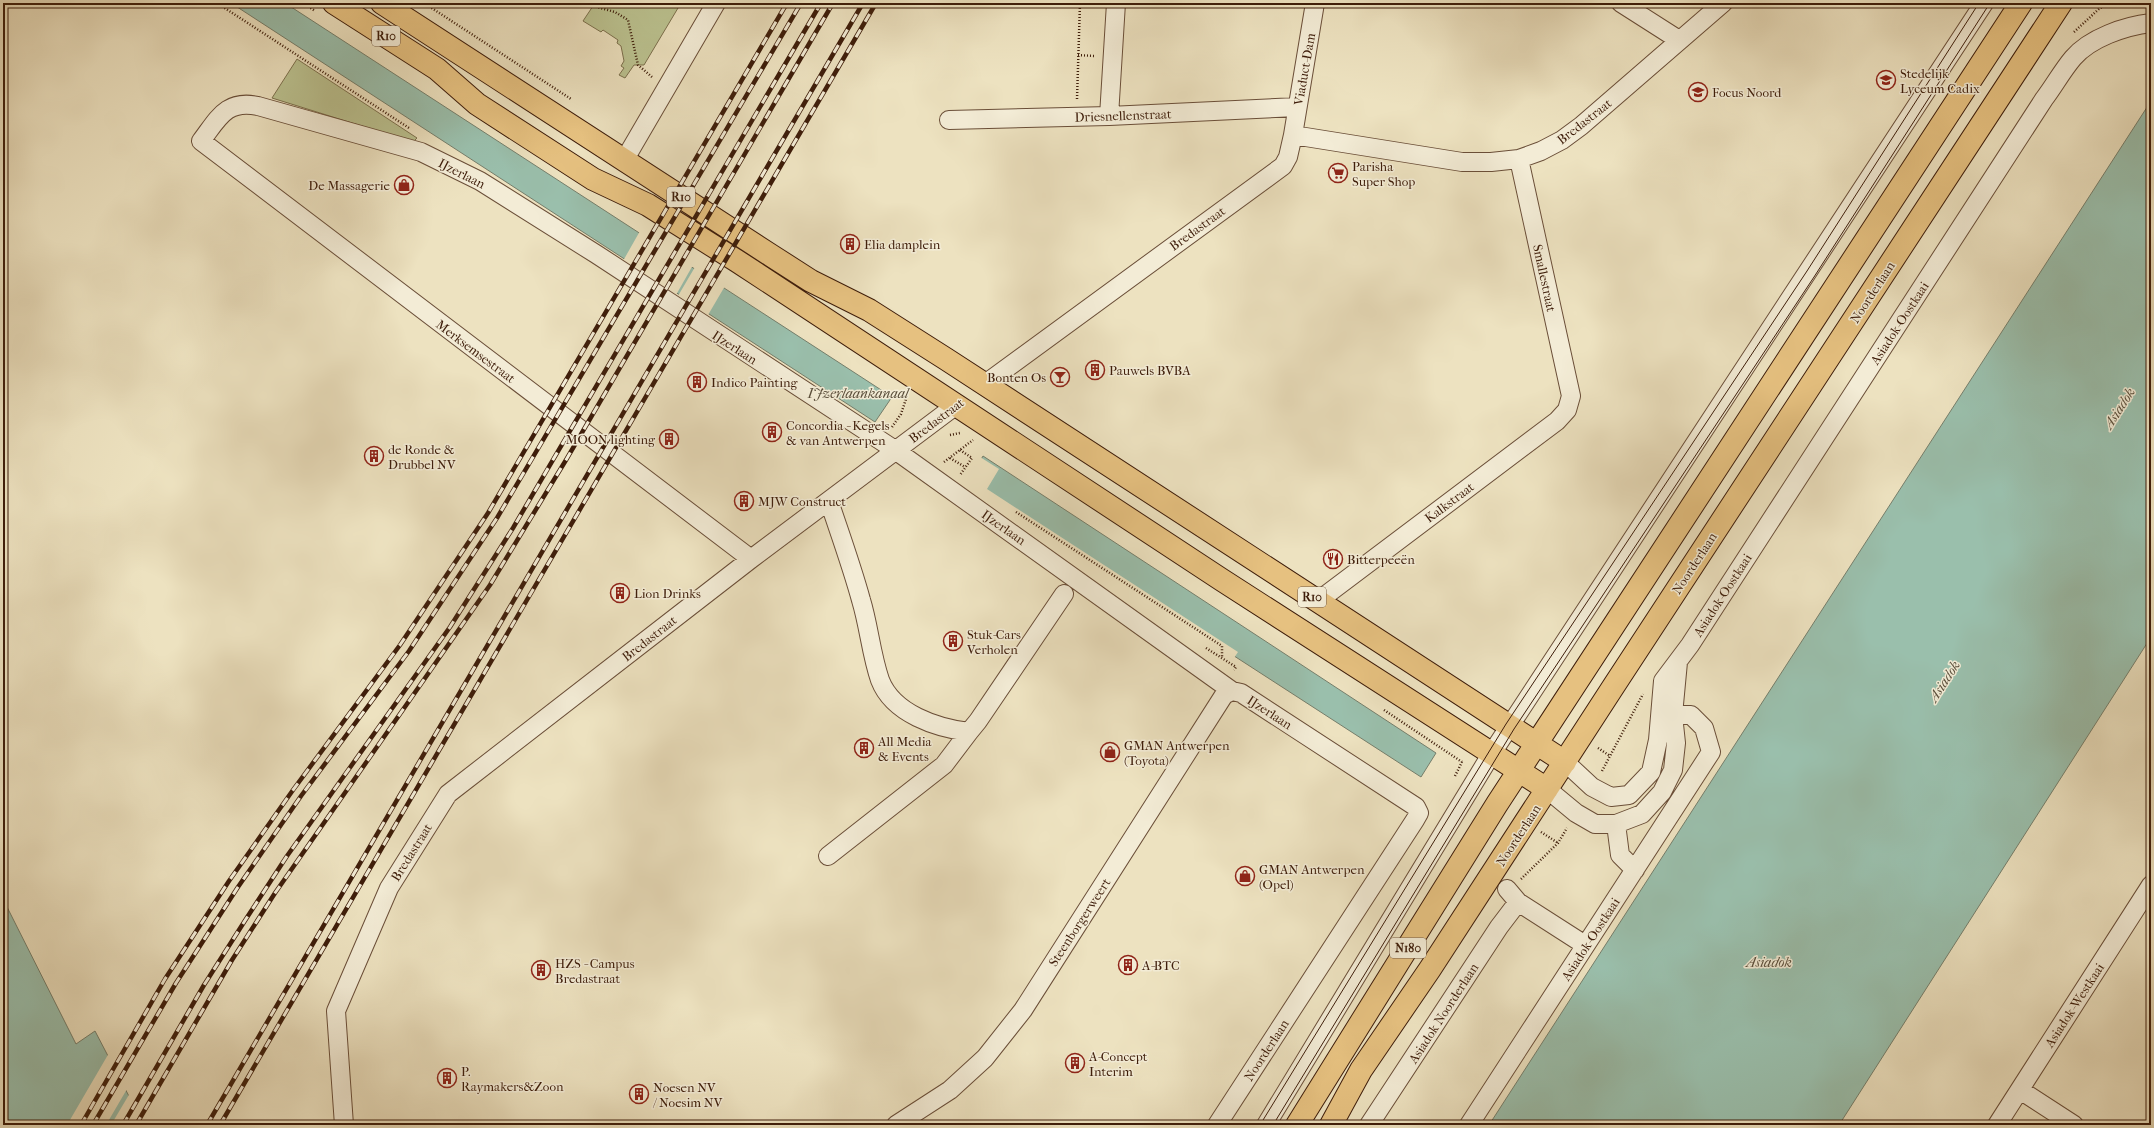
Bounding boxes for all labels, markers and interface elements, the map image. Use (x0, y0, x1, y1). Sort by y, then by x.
road number: R10 (372, 26, 400, 46)
street label: Viaduct-Dam (1291, 32, 1318, 107)
place label: Stedelijk Lyceum Cadix (1900, 66, 1980, 96)
school or university icon: Stedelijk Lyceum Cadix (1875, 69, 1897, 91)
school or university icon: Focus Noord (1687, 81, 1709, 103)
place label: Focus Noord (1712, 85, 1782, 100)
street label: Bredastraat (1554, 95, 1615, 147)
street label: Driesnellenstraat (1074, 106, 1172, 125)
street label: IJzerlaan (436, 155, 488, 192)
place label: Parisha Super Shop (1352, 159, 1415, 189)
supermarket icon: Parisha Super Shop (1327, 162, 1349, 184)
shop icon: De Massagerie (393, 174, 415, 196)
place label: De Massagerie (308, 178, 391, 193)
road number: R10 (667, 187, 695, 207)
street label: Bredastraat (1167, 203, 1228, 254)
building icon: Elia damplein (839, 233, 861, 255)
place label: Elia damplein (864, 237, 941, 252)
street label: Smallestraat (1530, 243, 1559, 314)
street label: Noorderlaan (1847, 258, 1898, 326)
street label: Asiadok-Oostkaai (1867, 279, 1932, 368)
street label: Merksemsestraat (433, 317, 518, 386)
street label: IJzerlaan (709, 327, 760, 368)
building icon: Pauwels BVBA (1084, 359, 1106, 381)
place label: Pauwels BVBA (1109, 363, 1191, 378)
bar icon: Bonten Os (1049, 366, 1071, 388)
place label: Bonten Os (987, 370, 1046, 385)
building icon: Indico Painting (686, 371, 708, 393)
place label: Indico Painting (711, 375, 799, 390)
water label: IJzerlaankanaal (806, 385, 910, 402)
water label: Asiadok (2099, 385, 2139, 434)
street label: Bredastraat (906, 395, 967, 446)
place label: Concordia - Kegels & van Antwerpen (786, 418, 890, 448)
building icon: Concordia - Kegels & van Antwerpen (761, 421, 783, 443)
building icon: MOON lighting (658, 428, 680, 450)
place label: MOON lighting (566, 432, 656, 447)
place label: de Ronde & Drubbel NV (388, 442, 456, 472)
building icon: de Ronde & Drubbel NV (363, 445, 385, 467)
street label: Kalkstraat (1422, 479, 1477, 526)
building icon: MJW Construct (733, 490, 755, 512)
place label: MJW Construct (758, 494, 846, 509)
street label: IJzerlaan (979, 507, 1029, 548)
street label: Noorderlaan (1669, 529, 1720, 597)
restaurant icon: Bitterpeeën (1322, 548, 1344, 570)
street label: Asiadok-Oostkaai (1690, 551, 1755, 640)
place label: Bitterpeeën (1347, 552, 1415, 567)
building icon: Lion Drinks (609, 582, 631, 604)
place label: Lion Drinks (634, 586, 701, 601)
road number: R10 (1298, 587, 1326, 607)
street label: Bredastraat (619, 612, 680, 664)
place label: Stuk-Cars Verholen (966, 627, 1021, 657)
building icon: Stuk-Cars Verholen (942, 630, 964, 652)
water label: Asiadok (1924, 658, 1964, 707)
street label: IJzerlaan (1244, 692, 1295, 733)
place label: All Media & Events (877, 734, 933, 764)
building icon: All Media & Events (853, 737, 875, 759)
place label: GMAN Antwerpen (Toyota) (1124, 738, 1230, 768)
shop icon: GMAN Antwerpen (Toyota) (1099, 741, 1121, 763)
street label: Noorderlaan (1493, 801, 1544, 869)
street label: Bredastraat (388, 820, 435, 884)
place label: GMAN Antwerpen (Opel) (1259, 862, 1365, 892)
shop icon: GMAN Antwerpen (Opel) (1234, 865, 1256, 887)
street label: Steenborgerweert (1045, 875, 1114, 969)
street label: Asiadok-Oostkaai (1558, 895, 1623, 984)
road number: N180 (1390, 938, 1426, 958)
building icon: A-BTC (1117, 954, 1139, 976)
water label: Asiadok (1744, 954, 1792, 971)
place label: HZS - Campus Bredastraat (555, 956, 635, 986)
place label: A-BTC (1141, 958, 1180, 973)
building icon: HZS - Campus Bredastraat (530, 959, 552, 981)
street label: Asiadok Noorderlaan (1405, 960, 1482, 1067)
street label: Asiadok-Westkaai (2041, 960, 2107, 1051)
street label: Noorderlaan (1241, 1016, 1292, 1084)
place label: A-Concept Interim (1088, 1049, 1148, 1079)
building icon: A-Concept Interim (1064, 1052, 1086, 1074)
place label: P. Raymakers&Zoon (461, 1064, 564, 1094)
building icon: P. Raymakers&Zoon (436, 1067, 458, 1089)
place label: Noesen NV / Noesim NV (652, 1080, 723, 1110)
building icon: Noesen NV / Noesim NV (628, 1083, 650, 1105)

